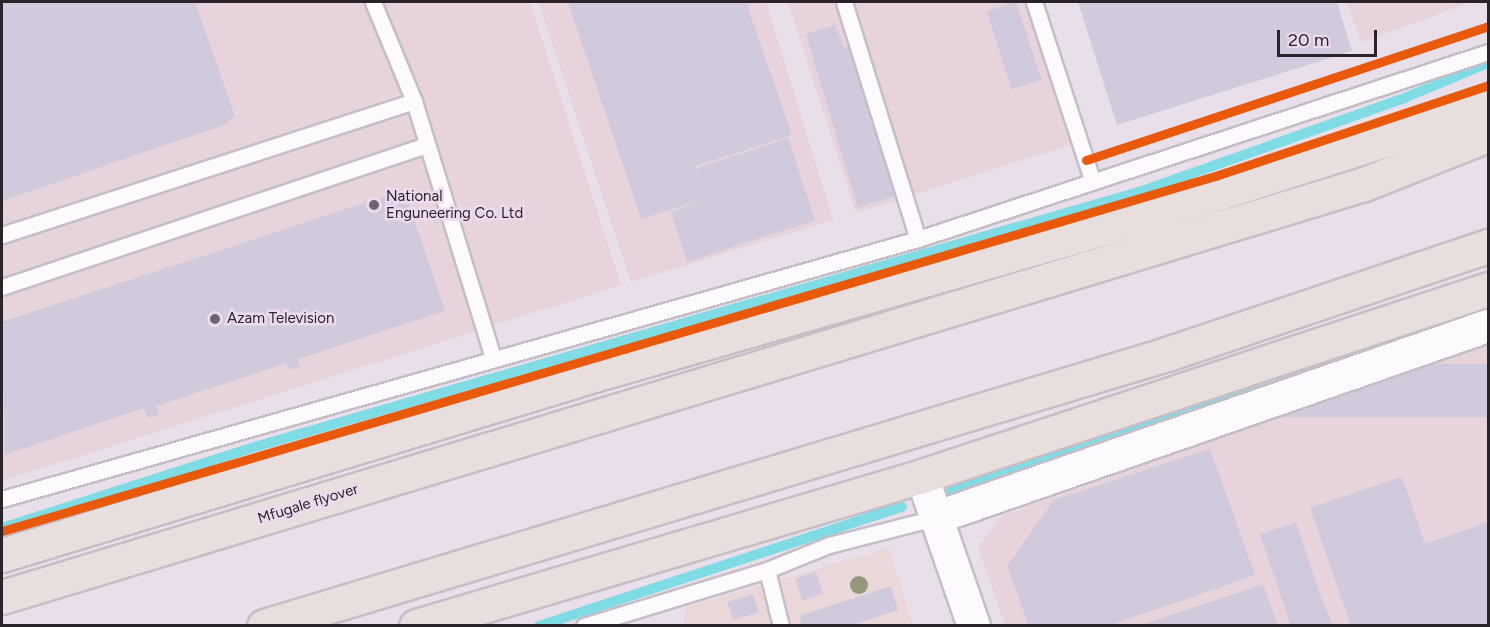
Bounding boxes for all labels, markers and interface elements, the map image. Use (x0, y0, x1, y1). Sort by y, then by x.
scale bar (1280, 18, 1380, 56)
text: 20 m (1288, 29, 1329, 51)
place label: National Enguneering Co. Ltd (386, 187, 523, 222)
marker: National Enguneering Co. Ltd (367, 198, 381, 212)
place label: Azam Television (227, 310, 334, 328)
marker: Azam Television (208, 312, 222, 326)
street label: Mfugale flyover (256, 480, 360, 528)

